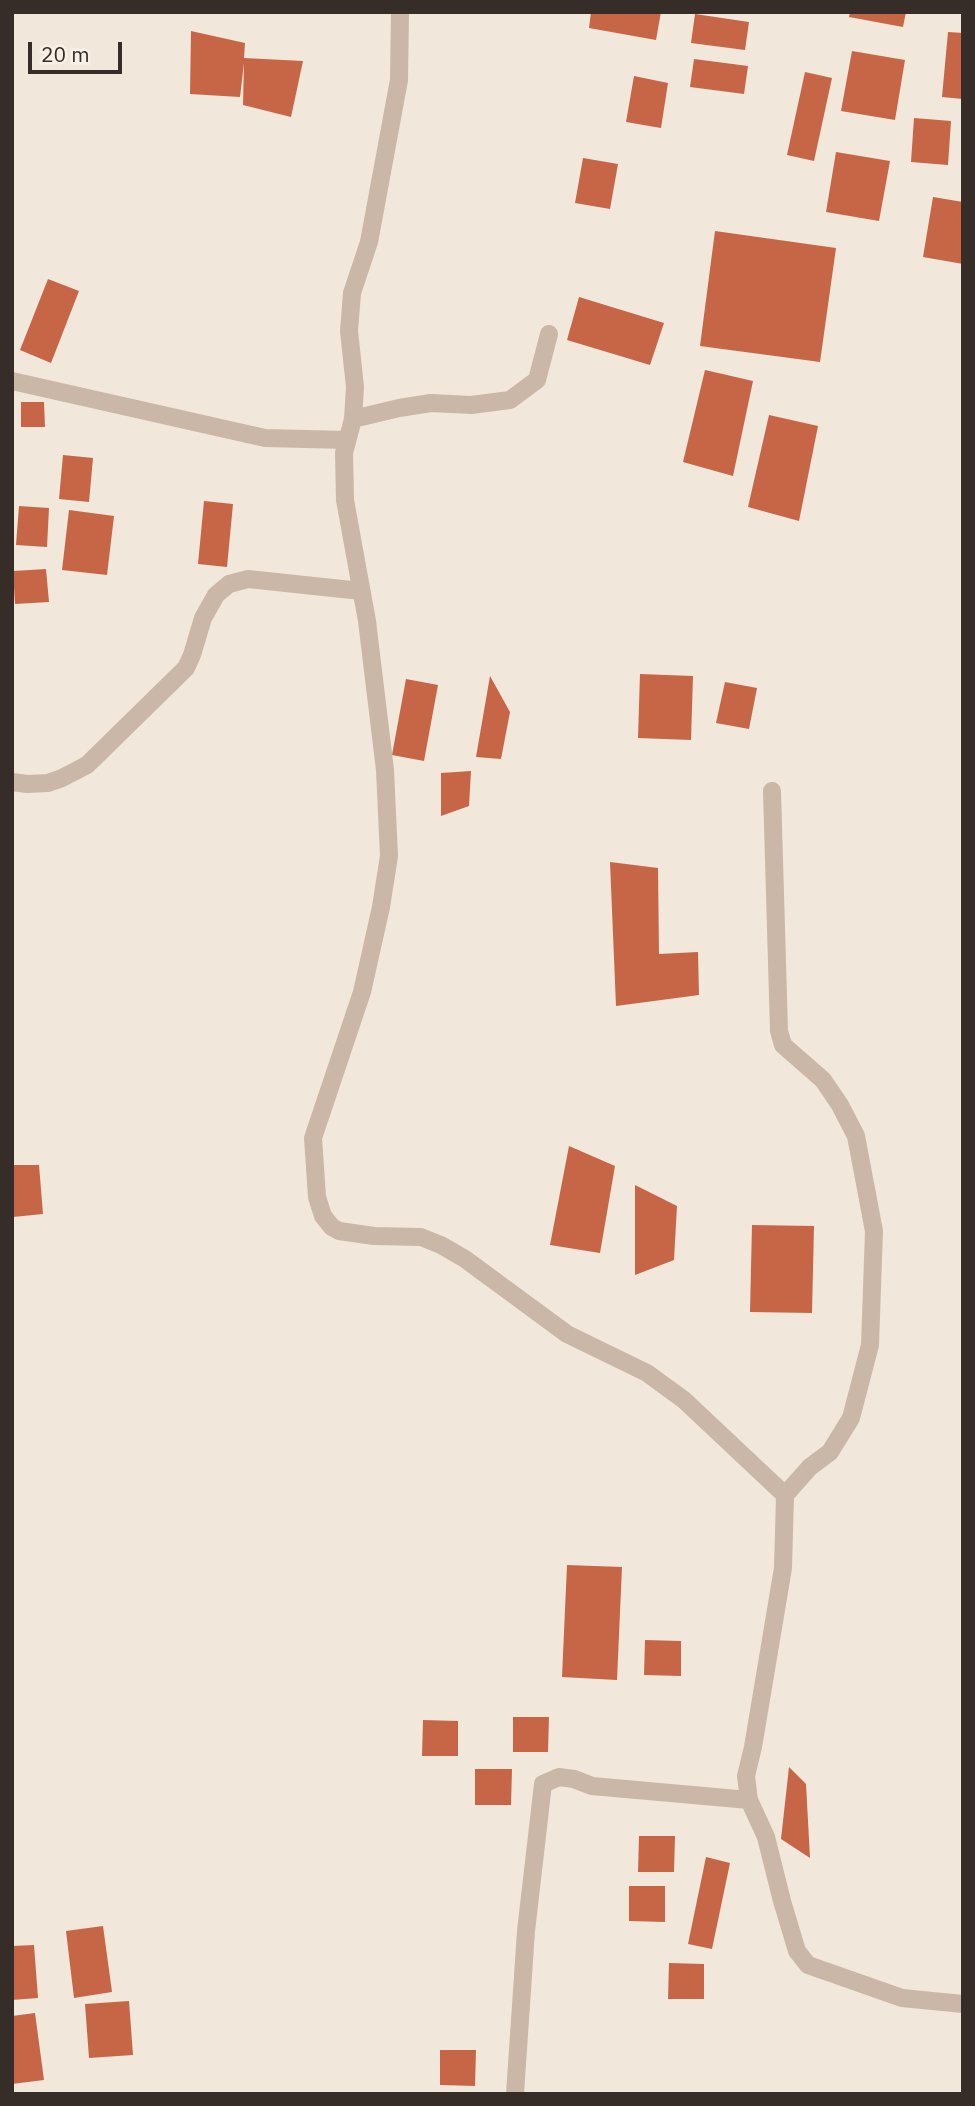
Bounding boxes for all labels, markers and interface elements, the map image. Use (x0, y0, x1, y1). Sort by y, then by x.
scale bar (32, 28, 126, 72)
text: 20 m (41, 40, 90, 68)

